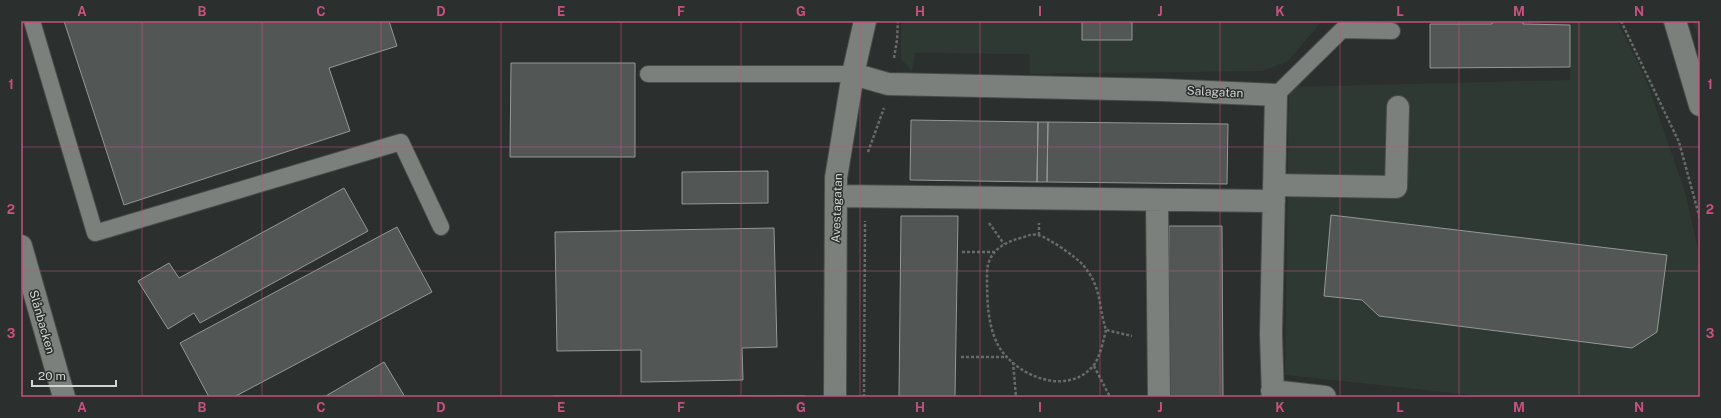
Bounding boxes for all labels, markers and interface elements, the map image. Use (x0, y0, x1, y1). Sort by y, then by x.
text: A (77, 4, 87, 19)
text: B (198, 4, 207, 19)
text: C (316, 4, 326, 19)
text: D (436, 4, 446, 19)
text: E (557, 4, 565, 19)
text: F (677, 4, 685, 19)
text: G (796, 4, 806, 19)
text: H (915, 4, 925, 19)
text: I (1038, 4, 1042, 19)
text: J (1157, 4, 1163, 19)
text: K (1275, 4, 1285, 19)
text: L (1396, 4, 1404, 19)
text: M (1513, 4, 1525, 19)
text: N (1634, 4, 1644, 19)
text: 1 (8, 77, 14, 92)
text: 1 (1707, 77, 1713, 92)
street label: Salagatan (1186, 84, 1244, 100)
street label: Avestagatan (829, 173, 845, 243)
text: 2 (7, 202, 15, 217)
text: 2 (1706, 202, 1714, 217)
street label: Slånbacken (26, 289, 58, 355)
text: 3 (7, 326, 16, 341)
text: 3 (1706, 326, 1715, 341)
scale bar (32, 362, 116, 388)
text: 20 m (38, 369, 66, 383)
text: A (77, 400, 87, 415)
text: B (198, 400, 207, 415)
text: C (316, 400, 326, 415)
text: D (436, 400, 446, 415)
text: E (557, 400, 565, 415)
text: F (677, 400, 685, 415)
text: G (796, 400, 806, 415)
text: H (915, 400, 925, 415)
text: I (1038, 400, 1042, 415)
text: J (1157, 400, 1163, 415)
text: K (1275, 400, 1285, 415)
text: L (1396, 400, 1404, 415)
text: M (1513, 400, 1525, 415)
text: N (1634, 400, 1644, 415)

